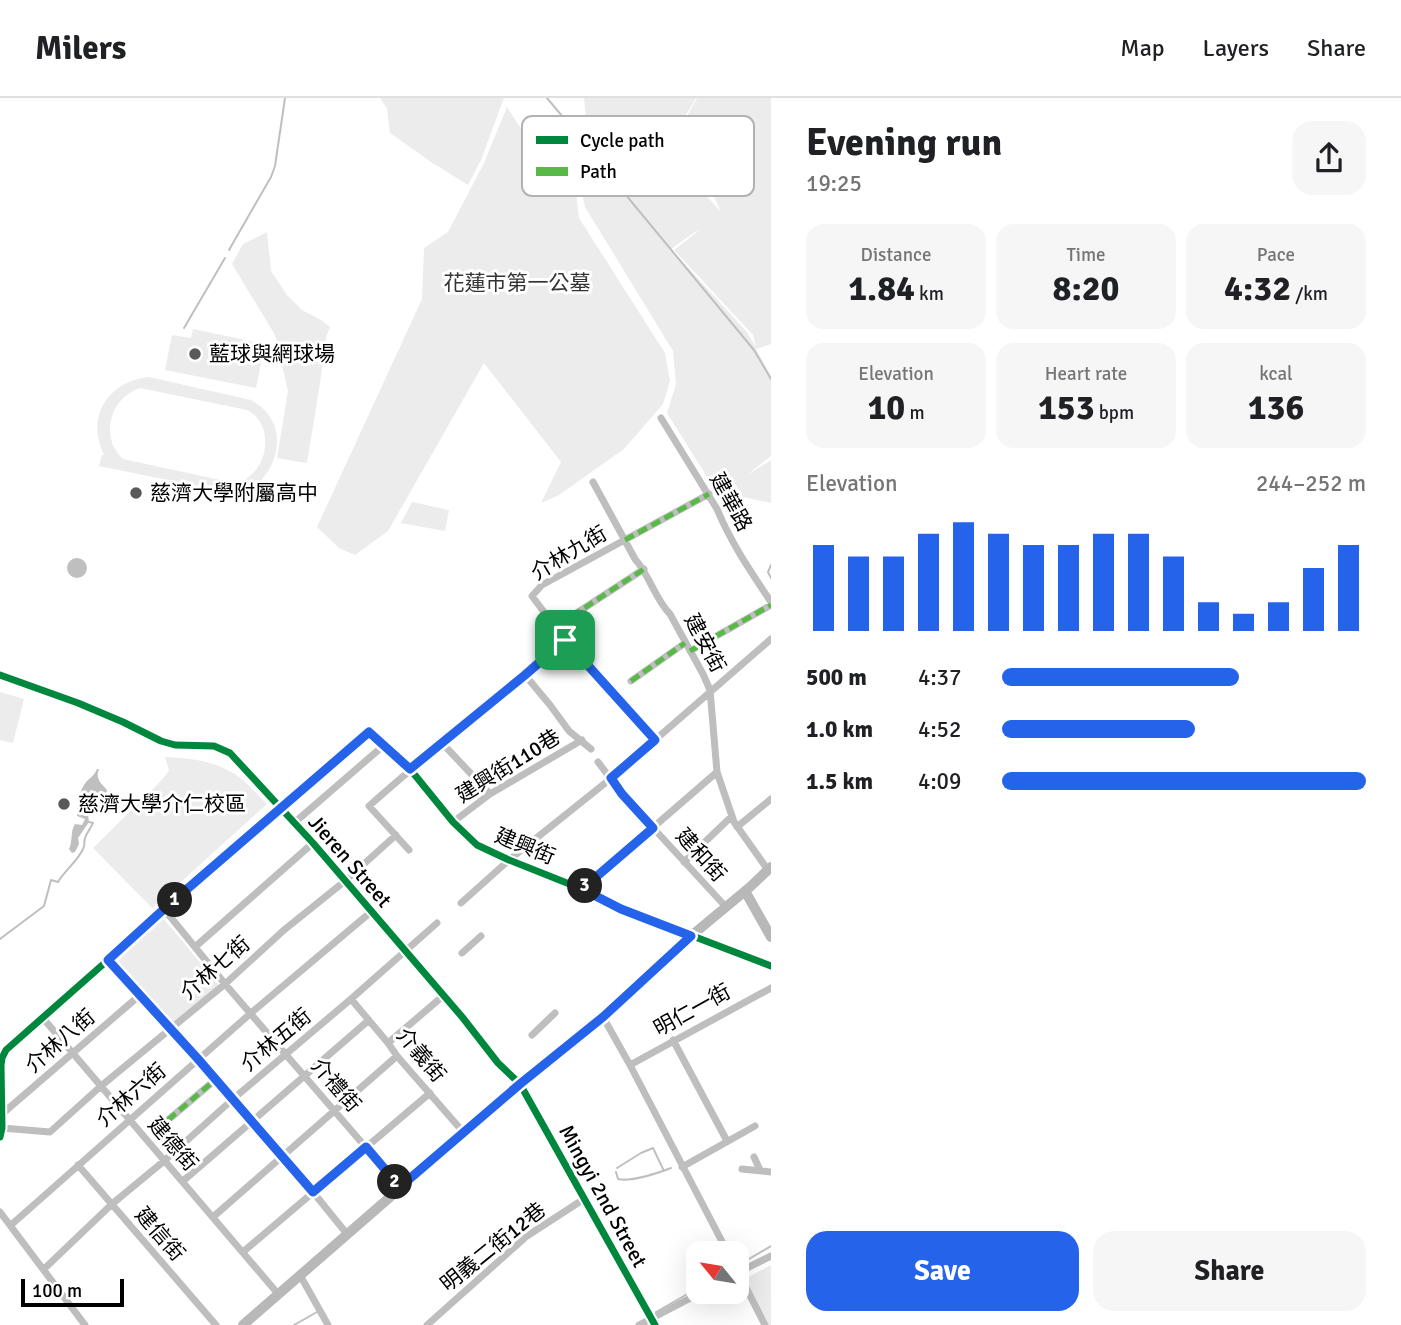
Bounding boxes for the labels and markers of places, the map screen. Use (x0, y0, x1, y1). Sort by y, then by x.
place label: 藍球與網球場 (209, 341, 335, 367)
marker: 藍球與網球場 (187, 346, 203, 362)
place label: 慈濟大學附屬高中 (150, 480, 318, 506)
marker: 慈濟大學附屬高中 (128, 485, 144, 501)
pin (535, 610, 595, 670)
place label: 慈濟大學介仁校區 (78, 791, 246, 817)
marker: 慈濟大學介仁校區 (56, 796, 72, 812)
pin: 3 (568, 868, 602, 904)
pin: 1 (158, 882, 192, 918)
pin: 2 (378, 1164, 412, 1200)

